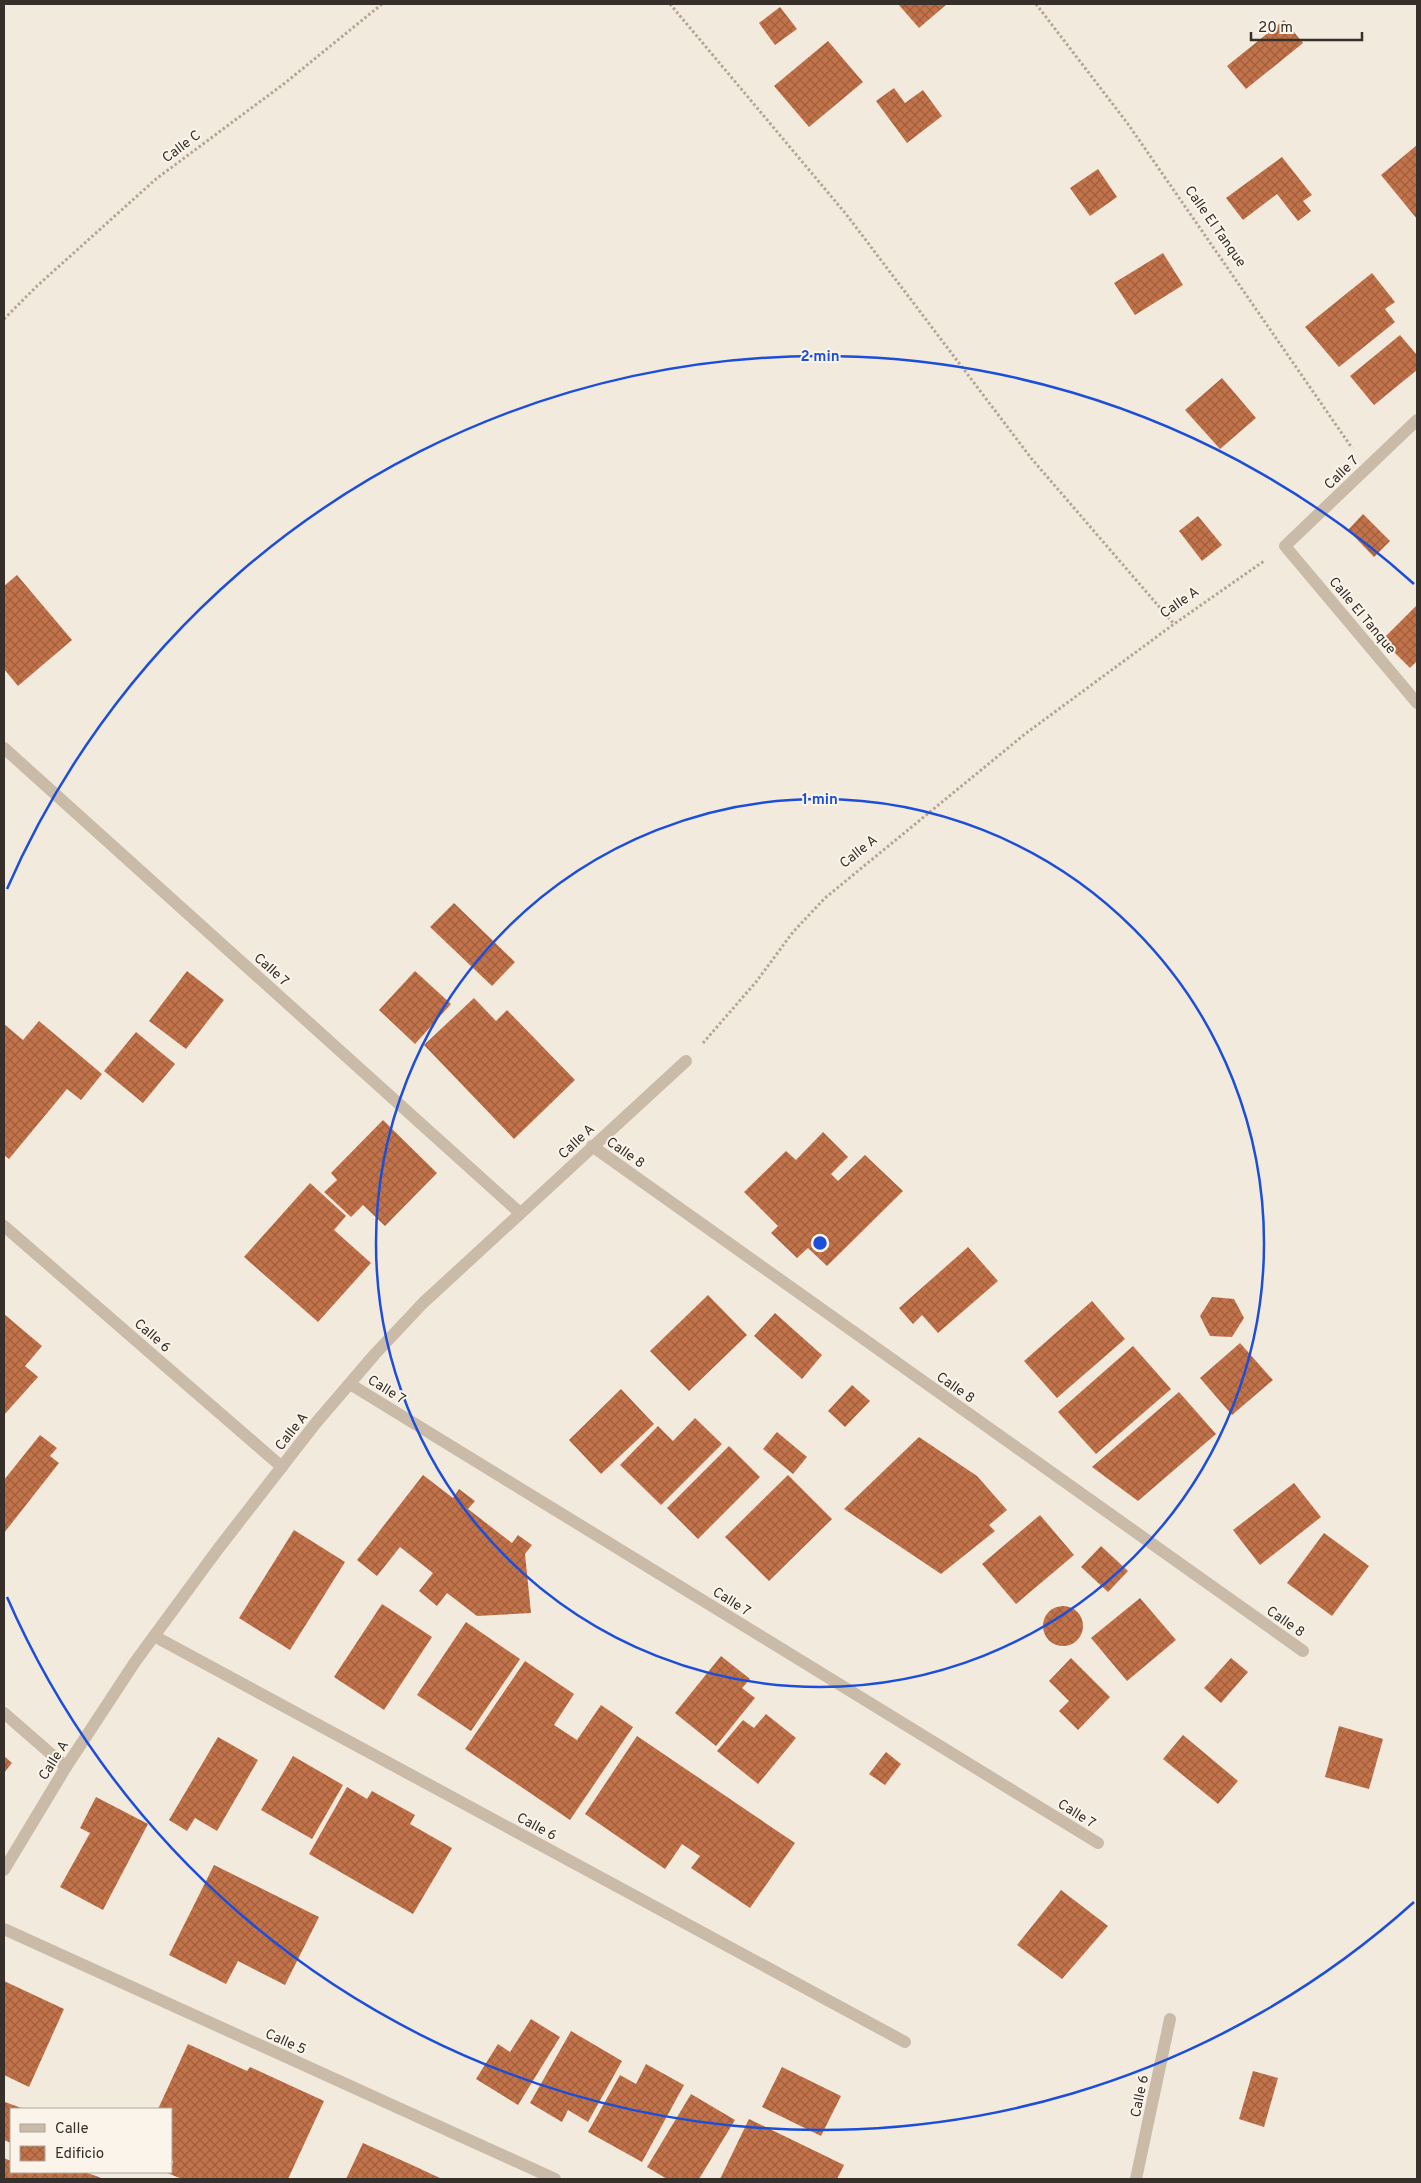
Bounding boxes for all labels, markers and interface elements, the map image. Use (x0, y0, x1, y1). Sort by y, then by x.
scale bar (1251, 10, 1362, 42)
text: 20 m (1258, 19, 1293, 38)
street label: Calle C (159, 127, 204, 167)
street label: Calle El Tanque (1180, 183, 1249, 271)
text: 2 min (800, 348, 840, 367)
street label: Calle 7 (1321, 453, 1363, 494)
street label: Calle El Tanque (1325, 574, 1399, 658)
street label: Calle A (1157, 584, 1203, 623)
text: 1 min (802, 791, 838, 810)
street label: Calle A (837, 832, 881, 872)
street label: Calle 7 (250, 950, 292, 990)
street label: Calle A (555, 1121, 599, 1163)
street label: Calle 8 (603, 1134, 648, 1173)
centre of rings (811, 1234, 829, 1252)
street label: Calle 6 (130, 1316, 174, 1357)
street label: Calle 8 (933, 1369, 978, 1408)
street label: Calle 7 (364, 1372, 408, 1408)
street label: Calle A (272, 1410, 312, 1454)
street label: Calle 7 (709, 1584, 753, 1620)
street label: Calle 8 (1263, 1603, 1308, 1642)
street label: Calle A (36, 1738, 73, 1784)
street label: Calle 7 (1054, 1796, 1098, 1832)
street label: Calle 6 (513, 1810, 559, 1845)
street label: Calle 5 (262, 2026, 309, 2059)
street label: Calle 6 (1128, 2074, 1153, 2119)
legend (10, 2108, 172, 2173)
text: Calle (55, 2120, 89, 2139)
text: Edificio (55, 2145, 104, 2164)

